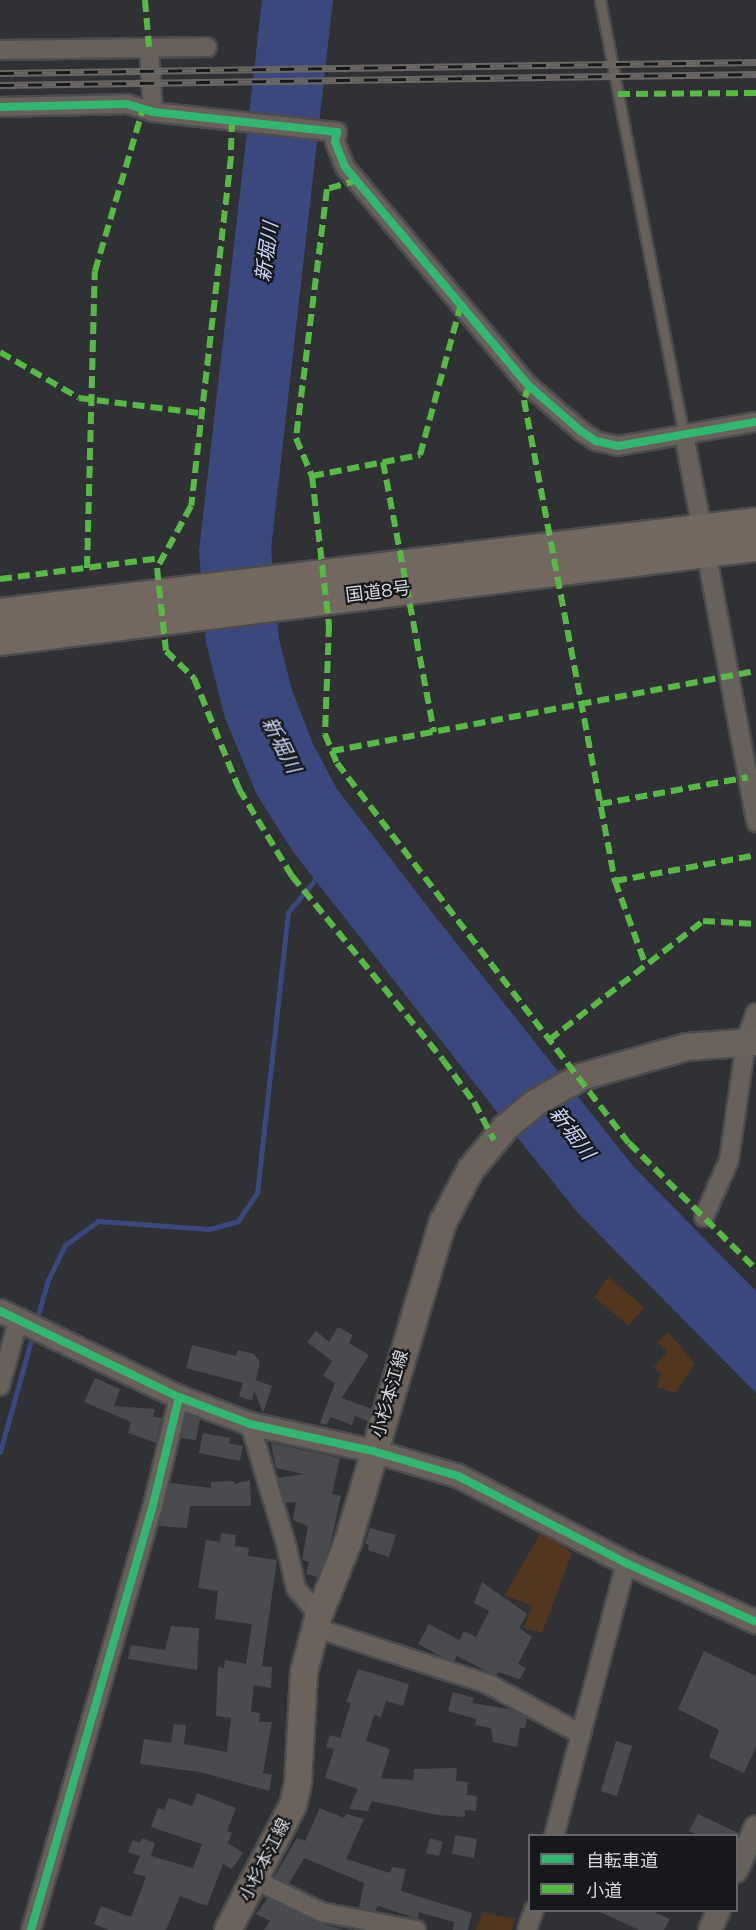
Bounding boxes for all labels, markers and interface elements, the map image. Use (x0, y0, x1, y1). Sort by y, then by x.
water label: 新堀川 (251, 221, 283, 283)
street label: 国道8号 (344, 577, 412, 607)
water label: 新堀川 (257, 713, 305, 777)
water label: 新堀川 (544, 1102, 600, 1164)
street label: 小杉本江線 (367, 1348, 413, 1440)
street label: 小杉本江線 (235, 1815, 295, 1905)
legend (528, 1834, 738, 1912)
text: 自転車道 (586, 1849, 658, 1872)
text: 小道 (586, 1879, 622, 1902)

